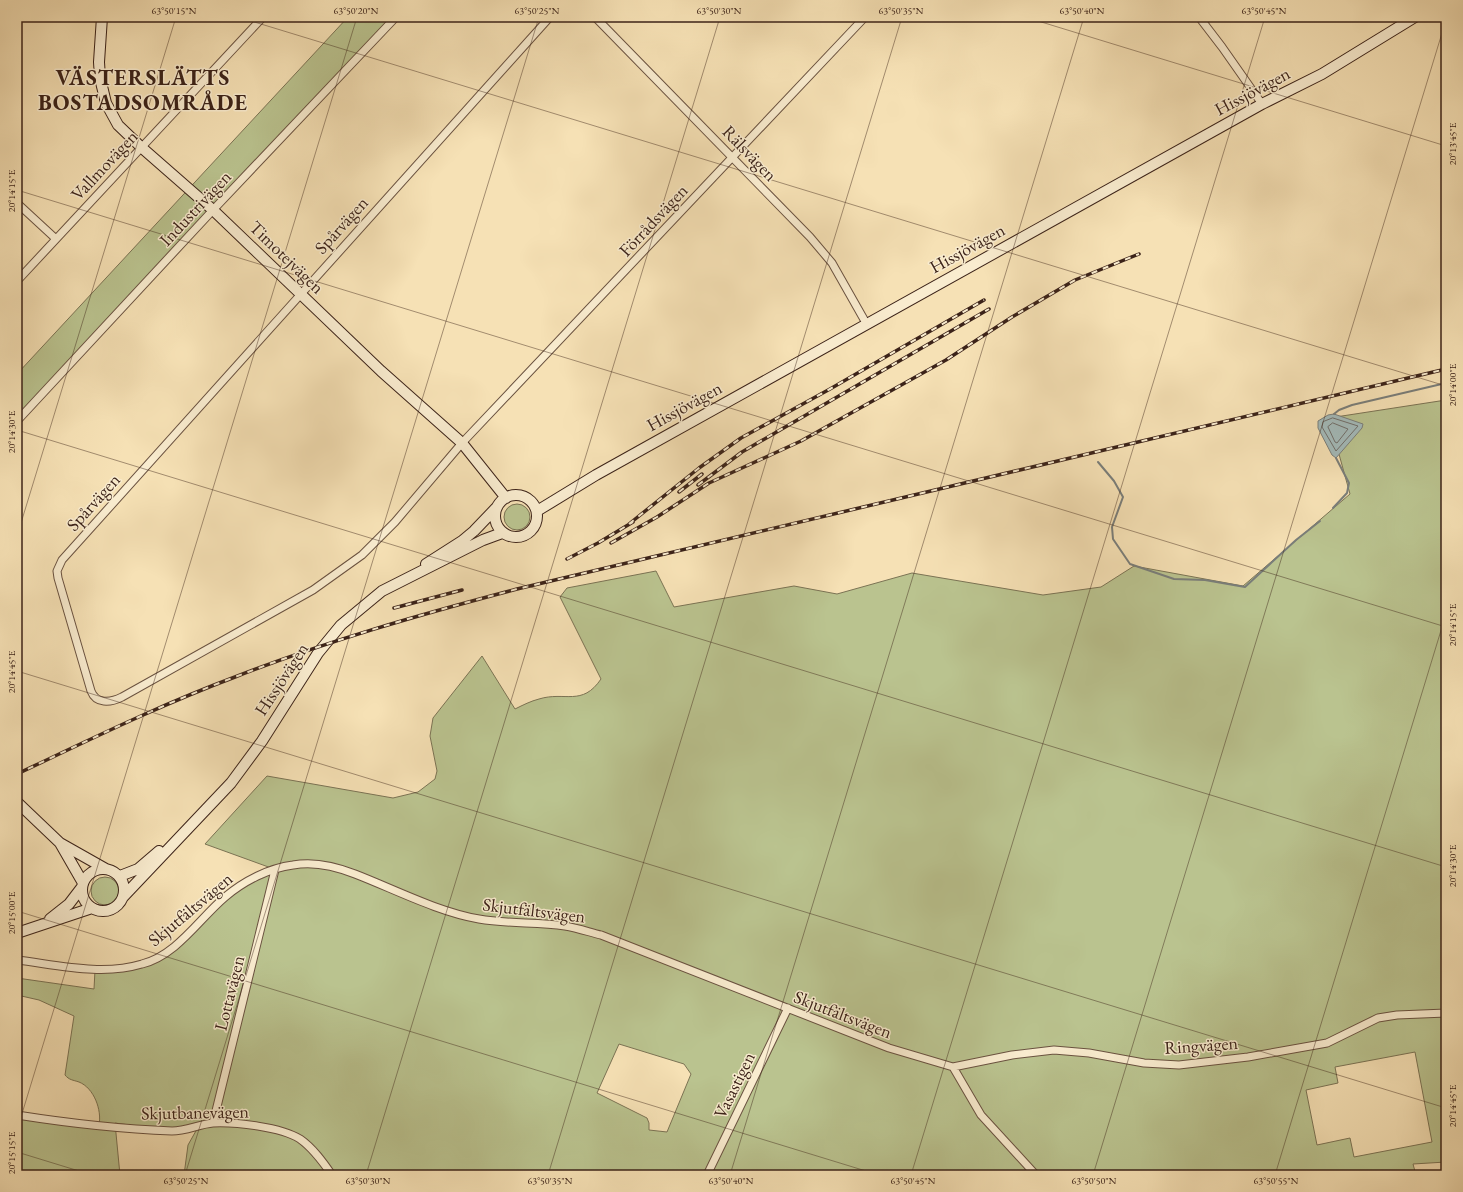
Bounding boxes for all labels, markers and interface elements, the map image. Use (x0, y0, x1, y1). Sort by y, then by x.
text: 63°50'15"N (152, 4, 197, 17)
text: 63°50'20"N (334, 4, 379, 17)
text: 63°50'25"N (515, 4, 560, 17)
text: 63°50'30"N (697, 4, 742, 17)
text: 63°50'35"N (879, 4, 924, 17)
text: 63°50'40"N (1060, 4, 1105, 17)
text: 63°50'45"N (1242, 4, 1287, 17)
street label: Hissjövägen (1210, 61, 1294, 121)
district label: VÄSTERSLÄTTS BOSTADSOMRÅDE (38, 63, 248, 117)
street label: Rälsvägen (718, 120, 783, 186)
text: 20°13'45"E (1446, 122, 1459, 165)
street label: Vallmovägen (66, 125, 143, 205)
street label: Industrivägen (154, 165, 236, 251)
text: 20°14'15"E (5, 169, 18, 212)
street label: Förrådsvägen (614, 179, 693, 261)
street label: Spårvägen (309, 191, 373, 259)
street label: Timotejvägen (245, 216, 330, 299)
street label: Hissjövägen (925, 218, 1009, 278)
text: 20°14'00"E (1446, 363, 1459, 406)
street label: Hissjövägen (642, 376, 726, 436)
text: 20°14'30"E (5, 410, 18, 453)
street label: Spårvägen (61, 468, 125, 536)
text: 20°14'15"E (1446, 603, 1459, 646)
street label: Hissjövägen (249, 638, 313, 720)
text: 20°14'45"E (5, 650, 18, 693)
text: 20°14'30"E (1446, 844, 1459, 887)
street label: Skjutfältsvägen (143, 867, 237, 951)
text: 20°15'00"E (5, 891, 18, 934)
street label: Skjutfältsvägen (481, 892, 587, 928)
street label: Lottavägen (209, 953, 250, 1033)
street label: Skjutfältsvägen (791, 985, 896, 1043)
street label: Ringvägen (1163, 1031, 1239, 1059)
street label: Vasastigen (708, 1048, 760, 1122)
text: 20°14'45"E (1446, 1084, 1459, 1127)
street label: Skjutbanevägen (141, 1100, 250, 1124)
text: 20°15'15"E (5, 1131, 18, 1174)
text: 63°50'25"N (164, 1174, 209, 1187)
text: 63°50'30"N (346, 1174, 391, 1187)
text: 63°50'35"N (528, 1174, 573, 1187)
text: 63°50'40"N (709, 1174, 754, 1187)
text: 63°50'45"N (891, 1174, 936, 1187)
text: 63°50'50"N (1072, 1174, 1117, 1187)
text: 63°50'55"N (1254, 1174, 1299, 1187)

